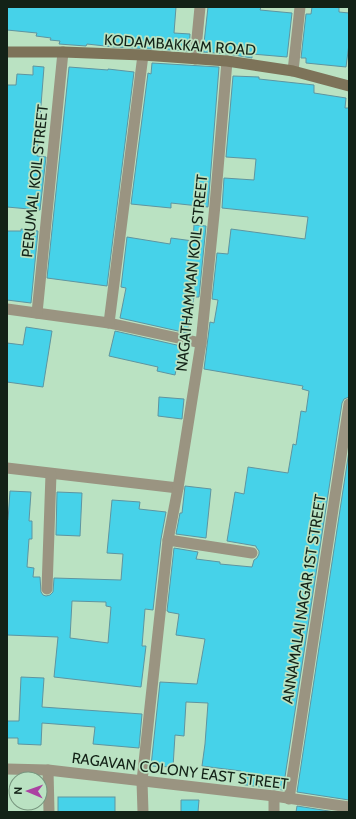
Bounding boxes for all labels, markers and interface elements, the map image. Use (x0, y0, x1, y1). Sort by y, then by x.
street label: KODAMBAKKAM ROAD (103, 31, 257, 59)
street label: PERUMAL KOIL STREET (18, 104, 52, 258)
street label: NAGATHAMMAN KOIL STREET (173, 173, 211, 373)
street label: ANNAMALAI NAGAR 1ST STREET (279, 493, 329, 705)
street label: RAGAVAN COLONY EAST STREET (71, 749, 289, 793)
north arrow (8, 771, 48, 811)
text: N (11, 787, 25, 795)

